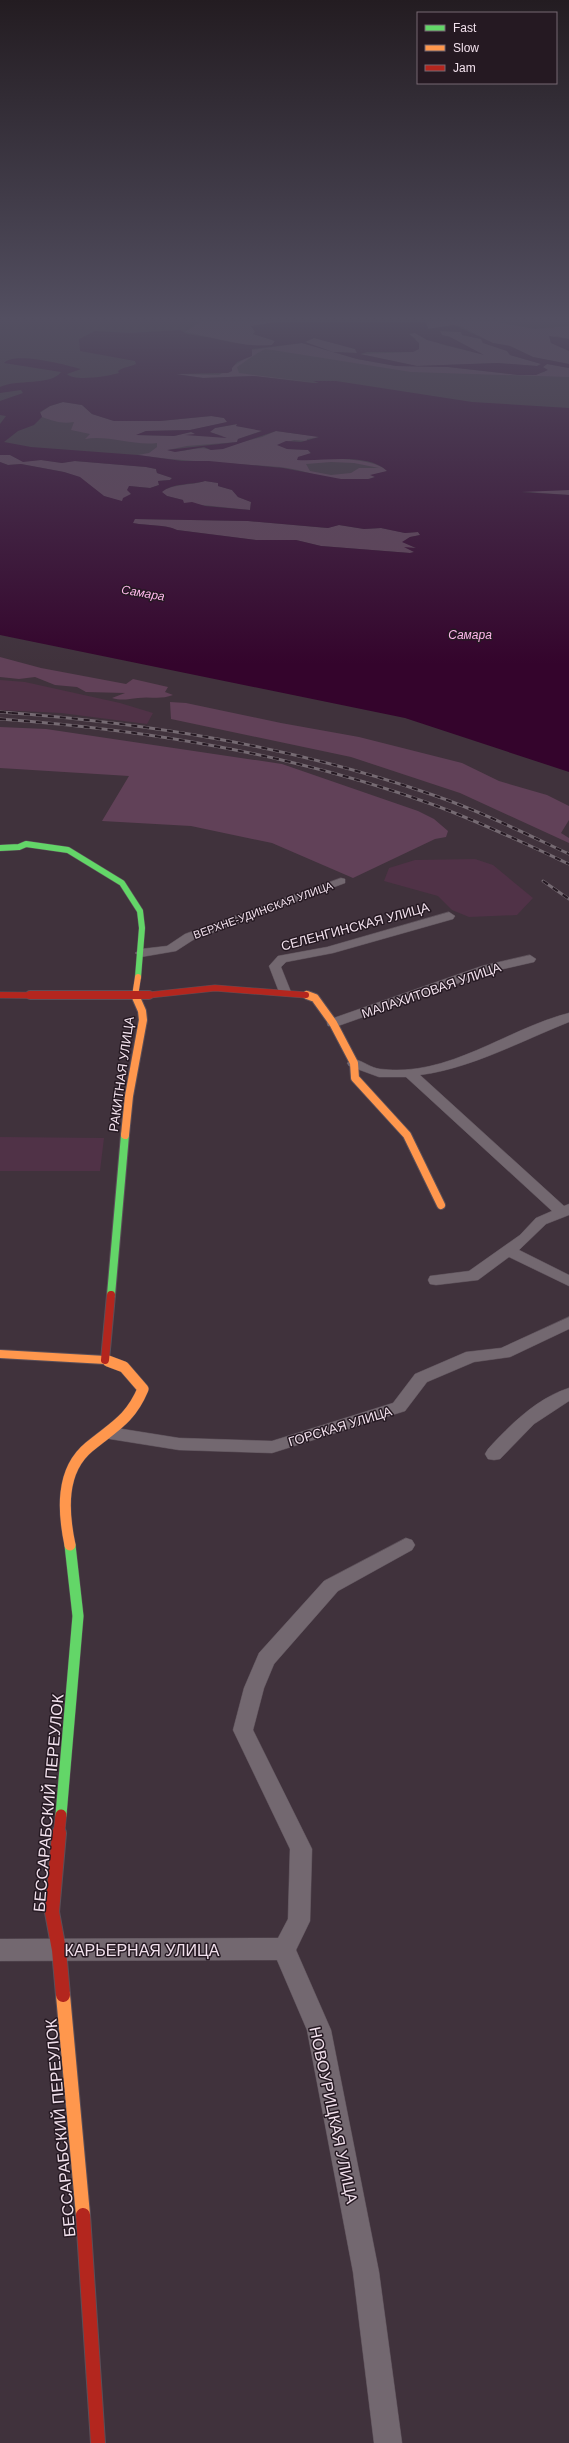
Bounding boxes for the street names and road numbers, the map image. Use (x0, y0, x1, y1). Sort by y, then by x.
street label: ВЕРХНЕ-УДИНСКАЯ УЛИЦА (192, 879, 335, 941)
street label: СЕЛЕНГИНСКАЯ УЛИЦА (279, 899, 431, 954)
street label: МАЛАХИТОВАЯ УЛИЦА (360, 959, 503, 1021)
street label: РАКИТНАЯ УЛИЦА (106, 1015, 137, 1133)
street label: ГОРСКАЯ УЛИЦА (287, 1403, 394, 1449)
street label: БЕССАРАБСКИЙ ПЕРЕУЛОК (29, 1692, 67, 1913)
street label: КАРЬЕРНАЯ УЛИЦА (65, 1942, 220, 1959)
street label: БЕССАРАБСКИЙ ПЕРЕУЛОК (41, 2017, 79, 2238)
street label: НОВОУРИЦКАЯ УЛИЦА (306, 2025, 361, 2205)

